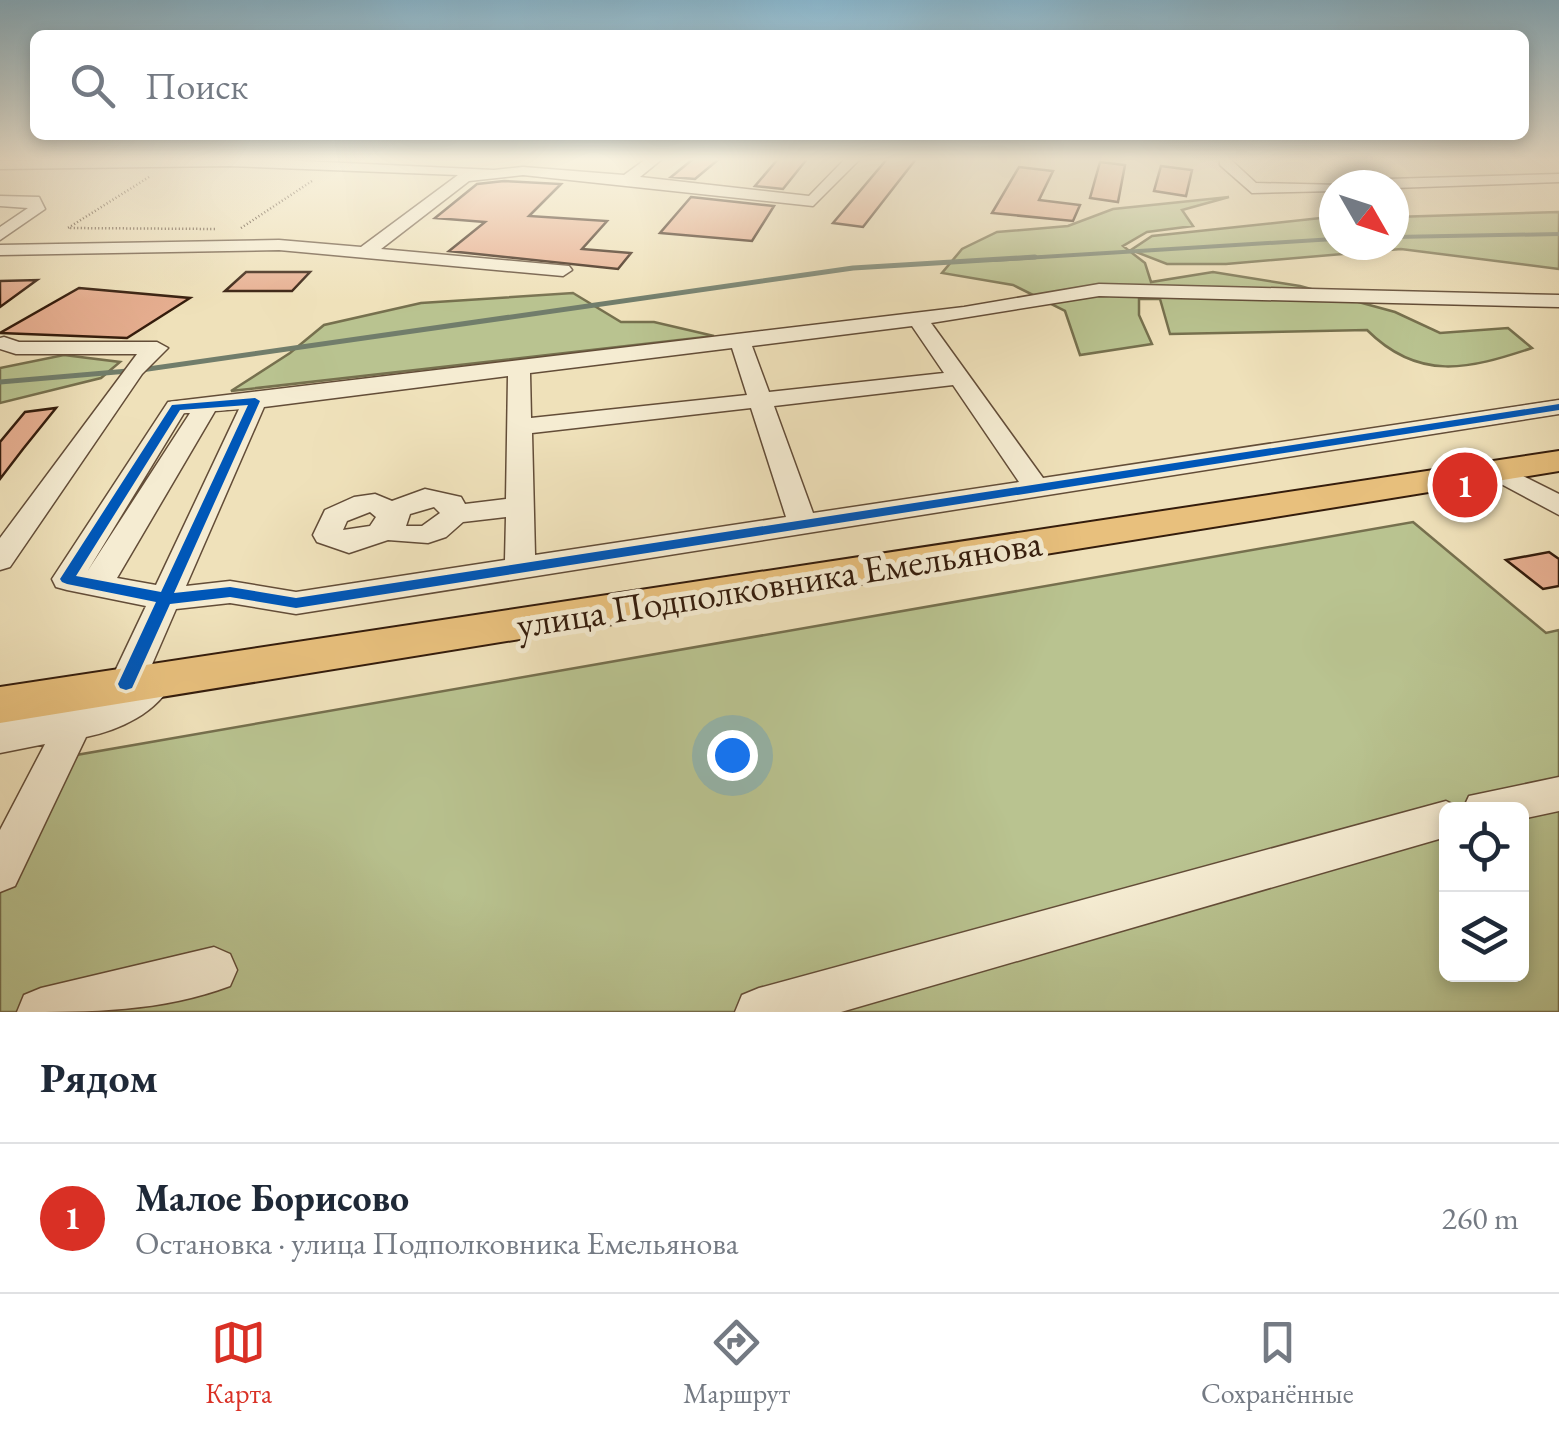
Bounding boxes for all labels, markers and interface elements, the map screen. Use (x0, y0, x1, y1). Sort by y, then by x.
search box (30, 30, 1529, 140)
icon: search (65, 58, 120, 113)
text: Поиск (145, 61, 248, 110)
north arrow (1319, 170, 1409, 260)
pin: 1 (1432, 448, 1498, 522)
street label: улица Подполковника Емельянова (513, 517, 1046, 649)
your location (707, 730, 758, 781)
map controls (1439, 802, 1529, 982)
button: locate (1439, 802, 1529, 892)
button: layers (1439, 892, 1529, 982)
text: Рядом (40, 1050, 158, 1105)
text: Малое Борисово (135, 1173, 409, 1222)
text: 1 (64, 1197, 81, 1239)
text: 260 m (1442, 1197, 1519, 1239)
text: Остановка · улица Подполковника Емельянова (135, 1222, 739, 1264)
tab: Карта (205, 1315, 272, 1411)
tab: Маршрут (683, 1315, 790, 1411)
tab: Сохранённые (1201, 1315, 1354, 1411)

